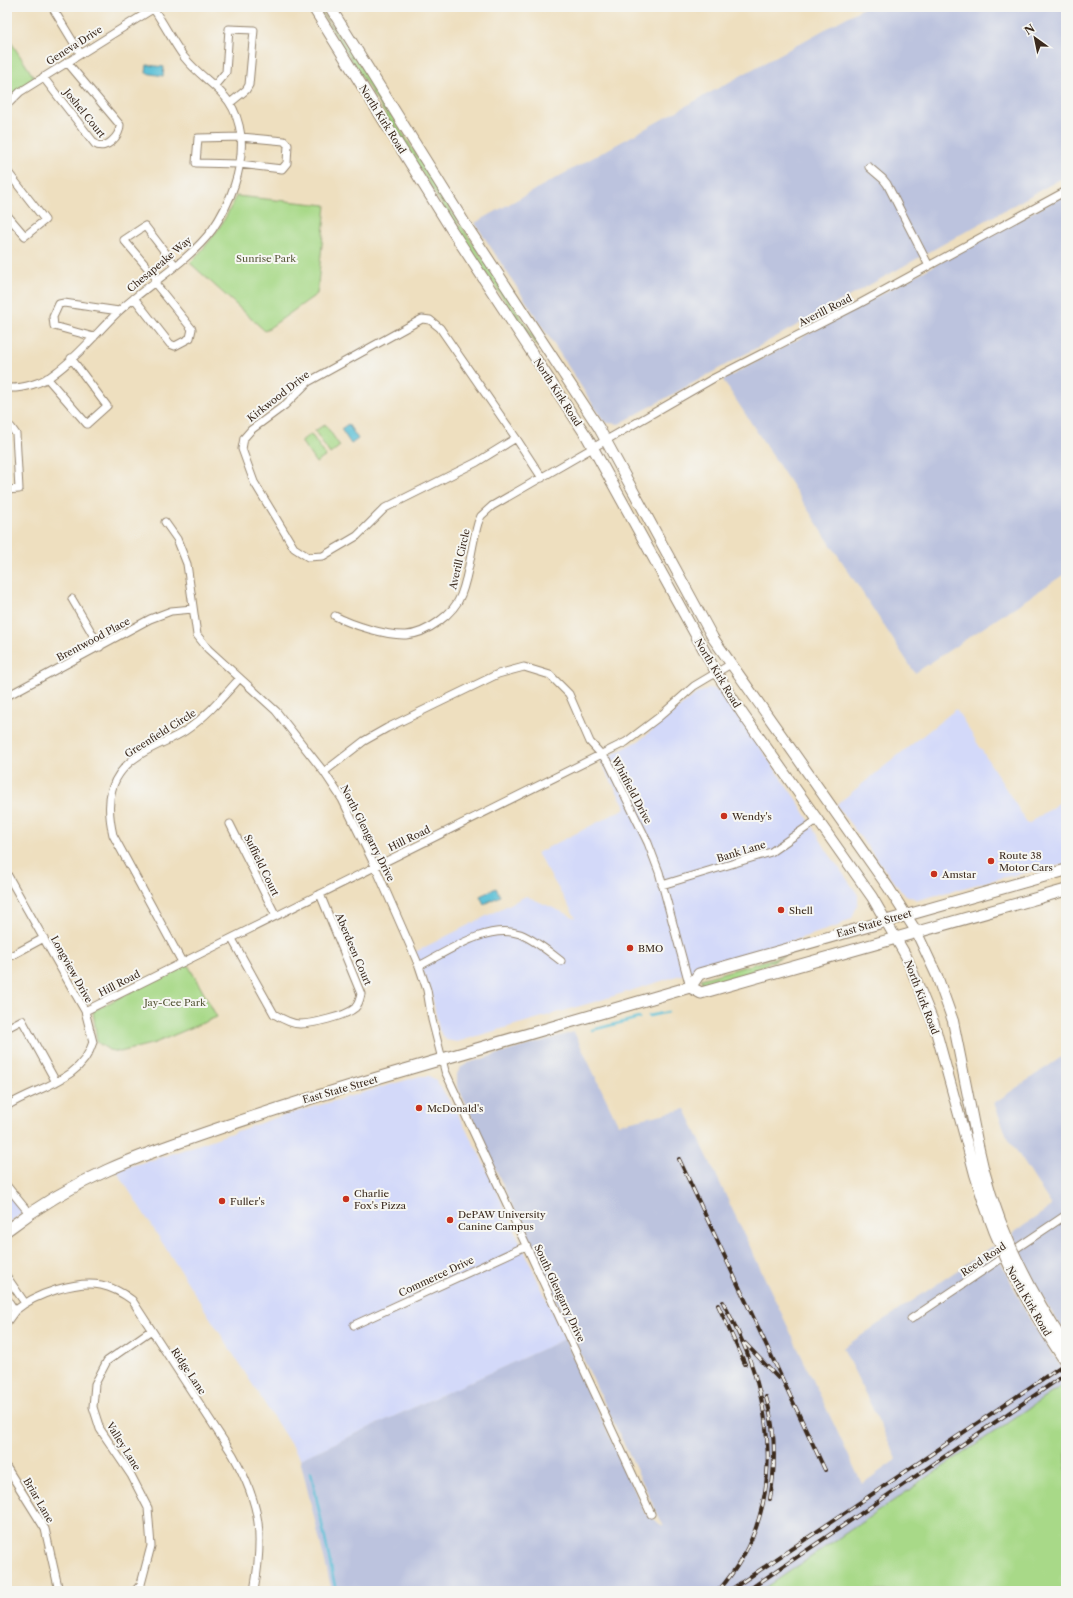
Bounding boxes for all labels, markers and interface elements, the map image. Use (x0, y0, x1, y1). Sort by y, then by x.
north arrow (1015, 18, 1055, 58)
text: N (1022, 21, 1038, 38)
street label: Geneva Drive (44, 23, 105, 68)
street label: North Kirk Road (356, 82, 409, 156)
street label: Joshel Court (60, 85, 109, 141)
street label: Chesapeake Way (124, 233, 195, 295)
park label: Sunrise Park (236, 252, 297, 265)
street label: Averill Road (795, 291, 854, 330)
street label: North Kirk Road (531, 356, 584, 429)
street label: Kirkwood Drive (245, 368, 312, 425)
street label: Averill Circle (446, 527, 473, 592)
street label: Brentwood Place (54, 614, 132, 664)
street label: North Kirk Road (692, 636, 743, 710)
street label: Greenfield Circle (122, 706, 199, 761)
street label: Whitfield Drive (608, 754, 655, 826)
street label: North Glengarry Drive (338, 783, 398, 884)
place label: Wendy's (731, 810, 772, 823)
marker: Wendy's (719, 811, 729, 821)
street label: Hill Road (386, 823, 432, 854)
street label: Suffield Court (241, 832, 282, 899)
street label: Bank Lane (715, 838, 768, 865)
place label: Route 38 Motor Cars (999, 849, 1053, 874)
marker: Route 38 Motor Cars (986, 856, 996, 866)
place label: Amstar (941, 868, 977, 881)
marker: Amstar (929, 869, 939, 879)
place label: Shell (789, 904, 813, 917)
marker: Shell (776, 905, 786, 915)
street label: East State Street (835, 906, 914, 940)
street label: Aberdeen Court (332, 910, 375, 988)
street label: Longview Drive (48, 933, 96, 1005)
place label: BMO (638, 942, 663, 955)
marker: BMO (625, 943, 635, 953)
street label: North Kirk Road (901, 958, 942, 1036)
street label: Hill Road (96, 967, 142, 999)
park label: Jay-Cee Park (142, 996, 207, 1009)
street label: East State Street (301, 1072, 380, 1106)
place label: McDonald's (427, 1102, 483, 1115)
marker: McDonald's (414, 1103, 424, 1113)
place label: Charlie Fox's Pizza (354, 1187, 407, 1212)
marker: Charlie Fox's Pizza (341, 1194, 351, 1204)
place label: Fuller's (230, 1195, 265, 1208)
marker: Fuller's (217, 1196, 227, 1206)
place label: DePAW University Canine Campus (458, 1208, 546, 1233)
marker: DePAW University Canine Campus (445, 1215, 455, 1225)
street label: Reed Road (958, 1239, 1008, 1279)
street label: South Glengarry Drive (531, 1242, 588, 1345)
street label: Commerce Drive (396, 1253, 476, 1300)
street label: North Kirk Road (1003, 1264, 1054, 1339)
street label: Ridge Lane (168, 1345, 209, 1397)
street label: Valley Lane (103, 1419, 144, 1473)
street label: Briar Lane (20, 1475, 57, 1525)

